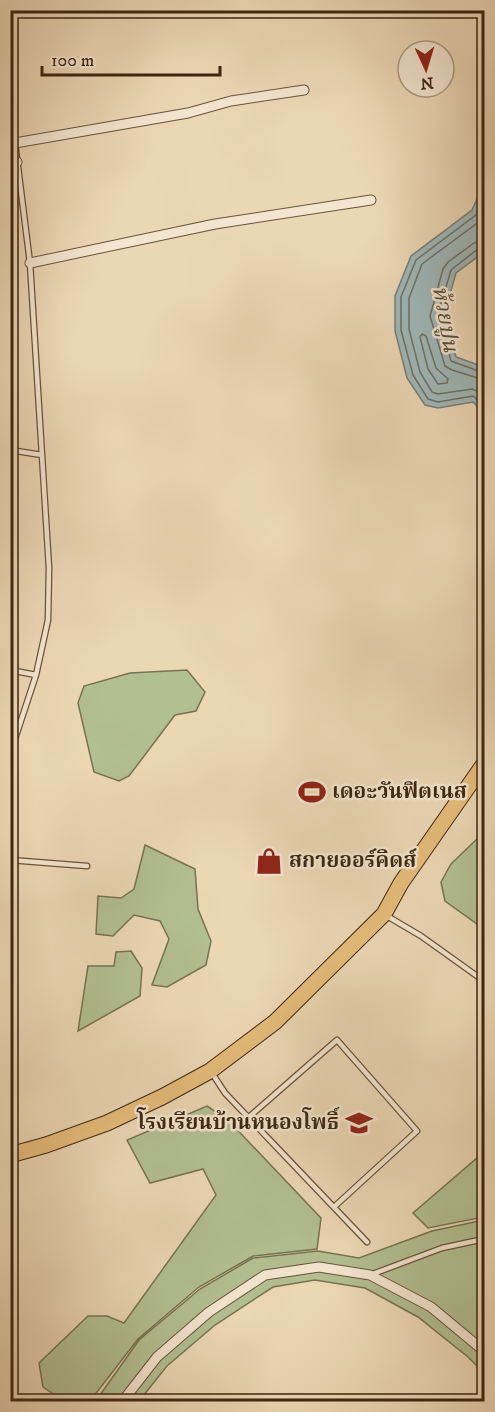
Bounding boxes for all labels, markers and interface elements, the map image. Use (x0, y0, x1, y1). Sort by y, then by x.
scale bar (42, 39, 220, 77)
north arrow (396, 39, 456, 99)
text: 100 m (51, 50, 94, 72)
text: N (420, 73, 434, 93)
water label: ห้วยปูน (426, 284, 464, 355)
sports icon: เดอะวันฟิตเนส (297, 777, 327, 807)
place label: เดอะวันฟิตเนส (332, 779, 467, 805)
shop icon: สกายออร์คิดส์ (254, 846, 284, 876)
place label: สกายออร์คิดส์ (289, 848, 417, 874)
place label: โรงเรียนบ้านหนองโพธิ์ (136, 1106, 340, 1136)
school or university icon: โรงเรียนบ้านหนองโพธิ์ (344, 1108, 374, 1138)

